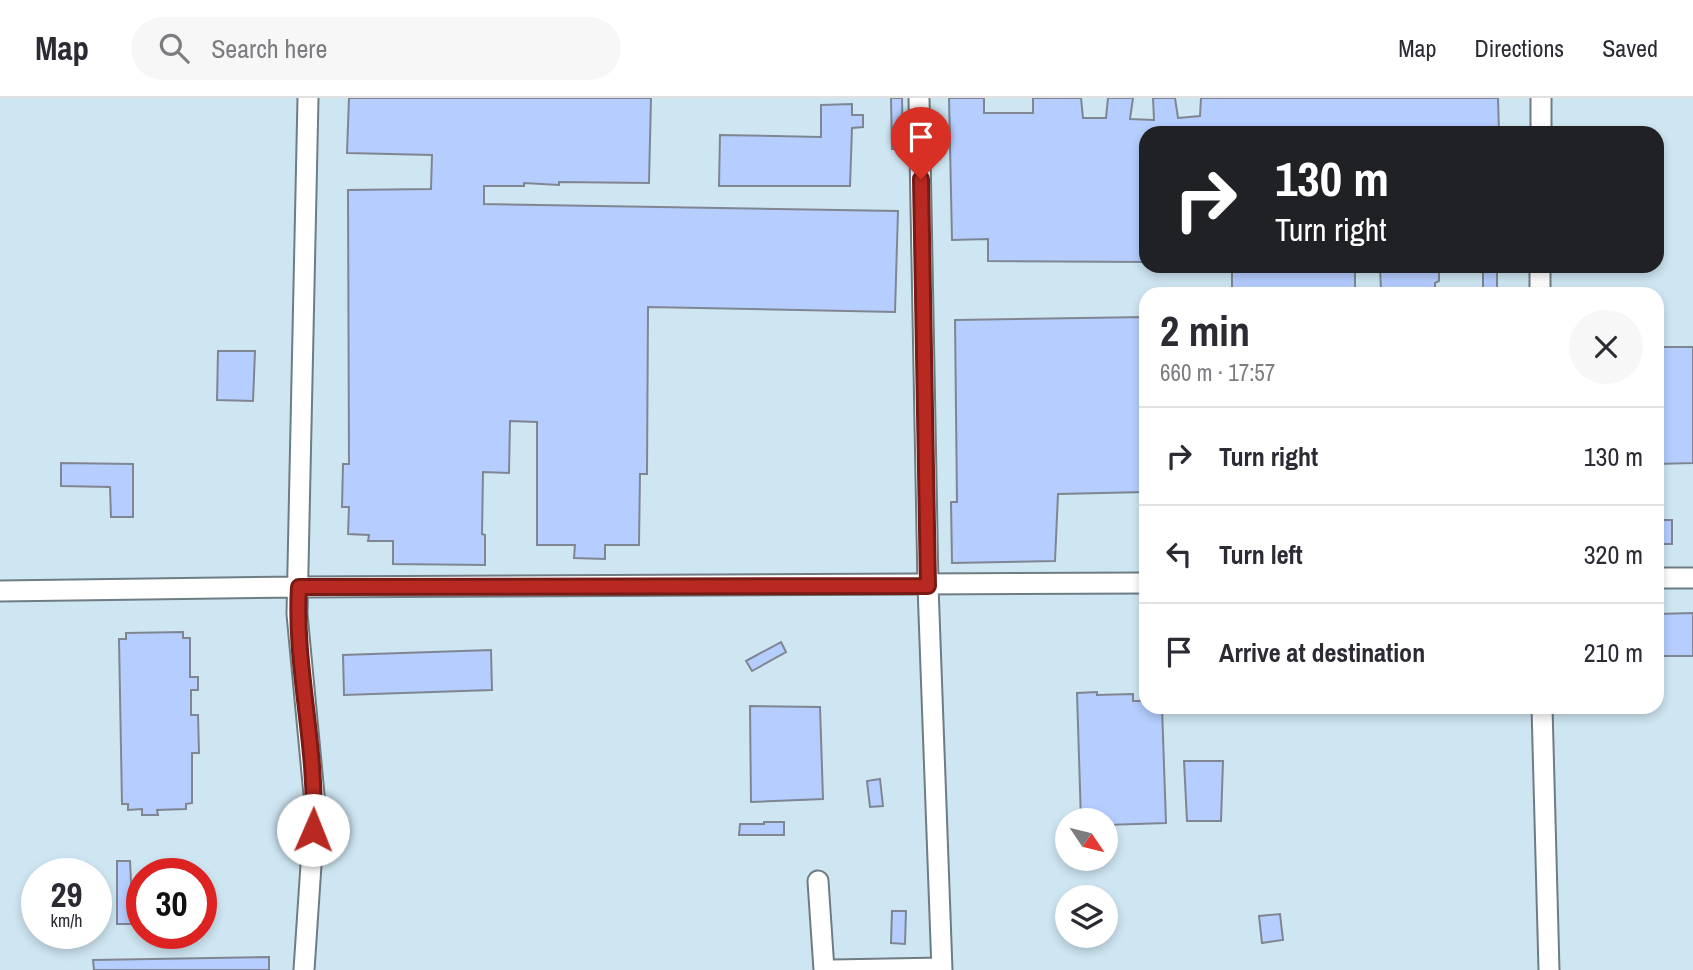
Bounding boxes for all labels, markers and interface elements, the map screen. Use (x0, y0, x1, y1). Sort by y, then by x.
search box (131, 17, 621, 80)
text: Map (35, 26, 89, 70)
icon: search (155, 29, 193, 67)
text: Search here (211, 31, 327, 66)
text: Map (1398, 32, 1436, 64)
text: Directions (1474, 32, 1564, 64)
text: Saved (1602, 32, 1658, 64)
pin (891, 107, 951, 179)
icon: arrive (902, 118, 940, 156)
text: 130 m (1275, 145, 1389, 211)
icon: right (1160, 154, 1251, 245)
text: Turn right (1275, 208, 1387, 251)
text: 2 min (1160, 303, 1250, 359)
button: close (1569, 310, 1643, 384)
text: 660 m · 17:57 (1160, 357, 1275, 388)
icon: right (1160, 437, 1198, 475)
text: Turn right (1219, 439, 1318, 474)
text: 130 m (1584, 439, 1643, 474)
icon: left (1160, 535, 1198, 573)
text: Turn left (1219, 537, 1303, 572)
text: 320 m (1584, 537, 1643, 572)
icon: arrive (1160, 633, 1198, 671)
text: Arrive at destination (1219, 635, 1425, 670)
text: 210 m (1584, 635, 1643, 670)
position arrow (276, 793, 350, 867)
north arrow (1055, 808, 1118, 872)
map controls (1055, 808, 1118, 948)
speed limit sign: 30 (126, 858, 217, 949)
text: 29 (51, 871, 82, 918)
button: layers (1055, 885, 1118, 948)
text: km/h (51, 908, 83, 933)

